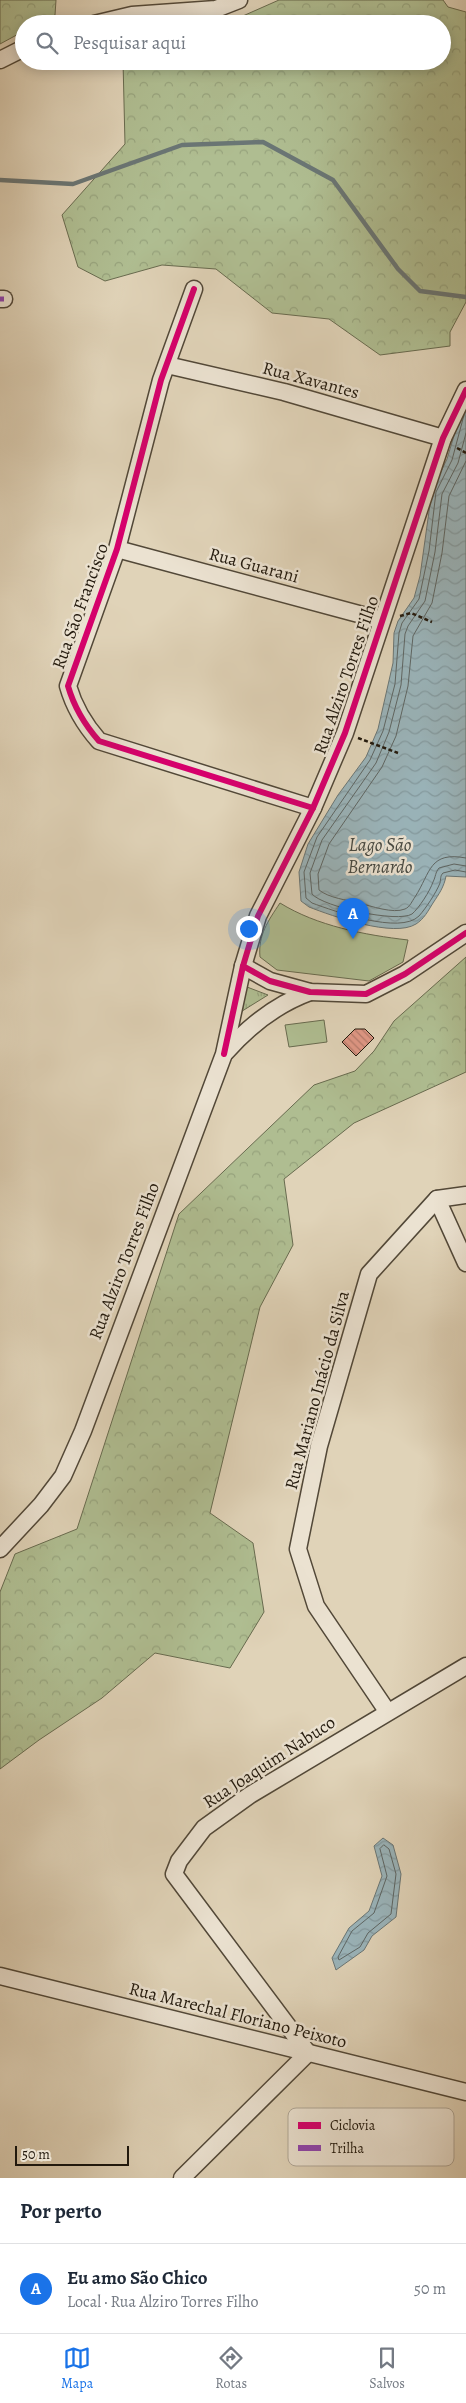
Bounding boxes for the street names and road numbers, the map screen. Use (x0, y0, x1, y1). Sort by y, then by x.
street label: Rua Xavantes (260, 356, 362, 404)
street label: Rua São Francisco (46, 540, 114, 672)
street label: Rua Guarani (206, 542, 302, 588)
street label: Rua Alziro Torres Filho (308, 592, 384, 758)
street label: Rua Alziro Torres Filho (83, 1179, 165, 1343)
street label: Rua Mariano Inácio da Silva (279, 1287, 355, 1492)
street label: Rua Joaquim Nabuco (198, 1710, 340, 1814)
street label: Rua Marechal Floriano Peixoto (127, 1976, 349, 2054)

